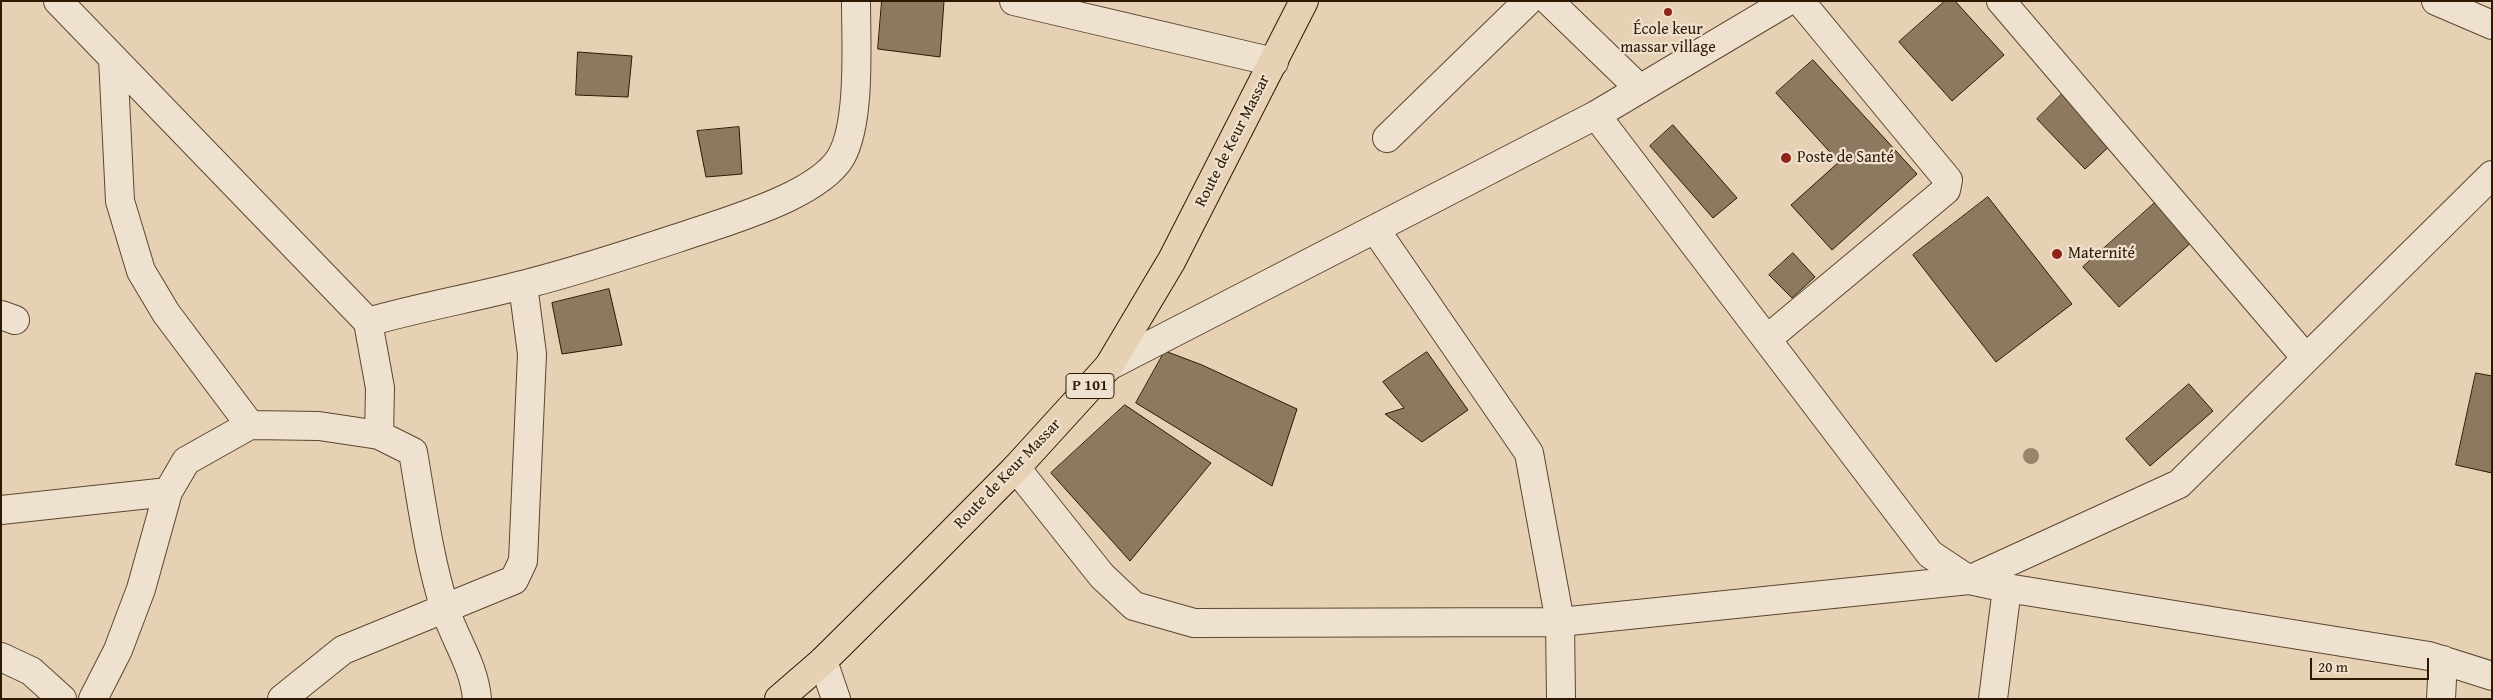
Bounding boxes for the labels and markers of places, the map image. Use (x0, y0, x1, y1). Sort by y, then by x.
marker: École keur massar village (1662, 6, 1674, 18)
place label: École keur massar village (1620, 20, 1716, 58)
place label: Poste de Santé (1797, 148, 1894, 168)
marker: Poste de Santé (1779, 151, 1793, 165)
place label: Maternité (2068, 244, 2135, 264)
marker: Maternité (2050, 247, 2064, 261)

